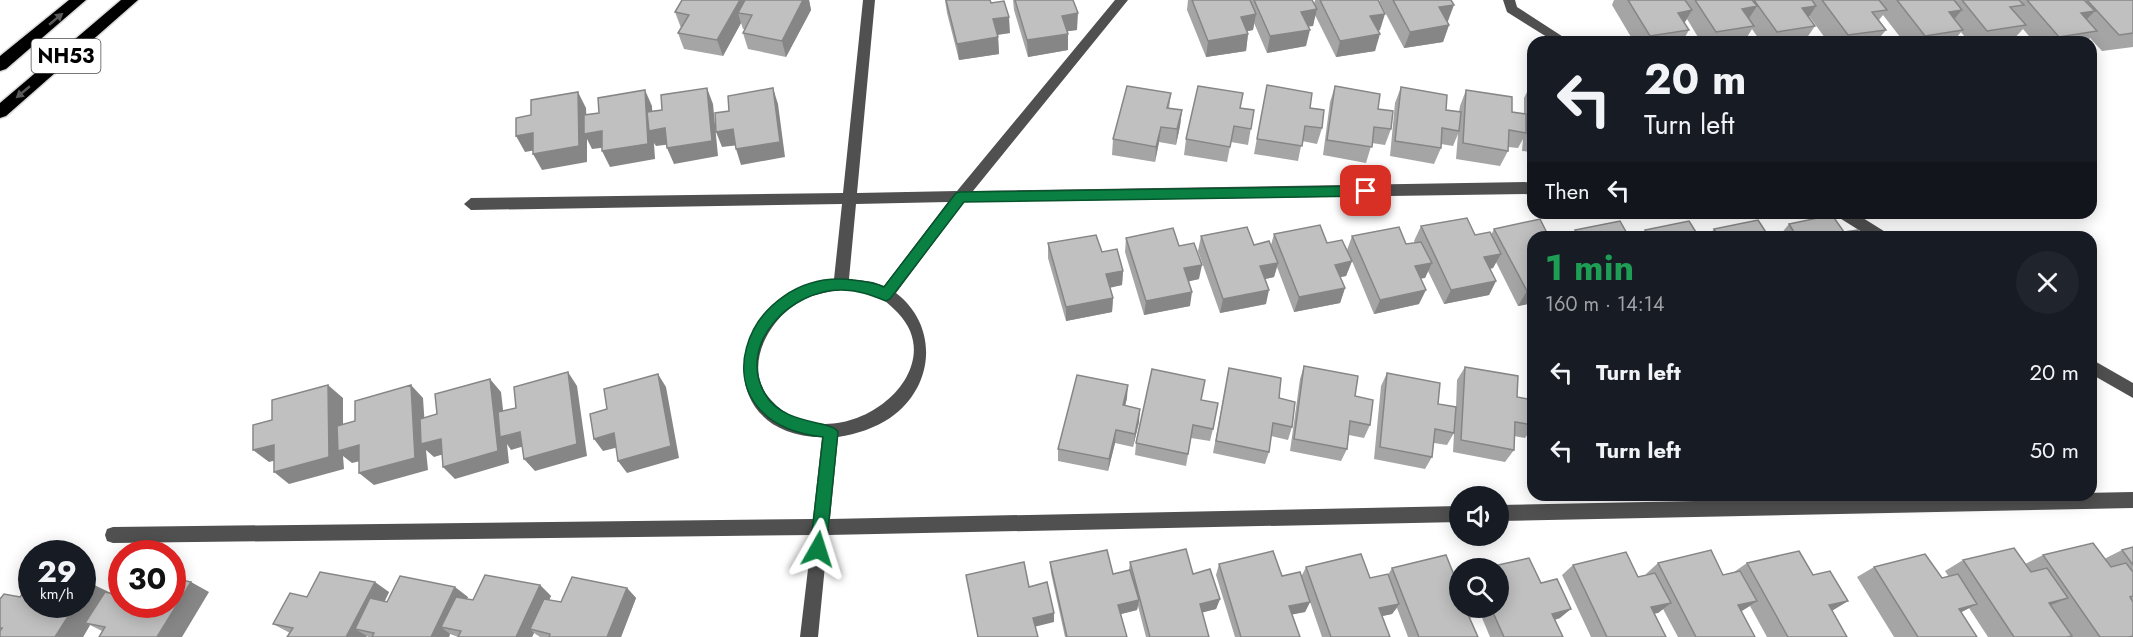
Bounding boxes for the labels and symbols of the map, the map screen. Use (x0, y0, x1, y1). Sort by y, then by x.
one-way arrow (48, 14, 63, 26)
road number: NH53 (32, 39, 100, 73)
one-way arrow (15, 86, 31, 99)
pin (1340, 165, 1391, 216)
position arrow (786, 517, 850, 581)
speed limit sign: 30 (108, 540, 186, 618)

